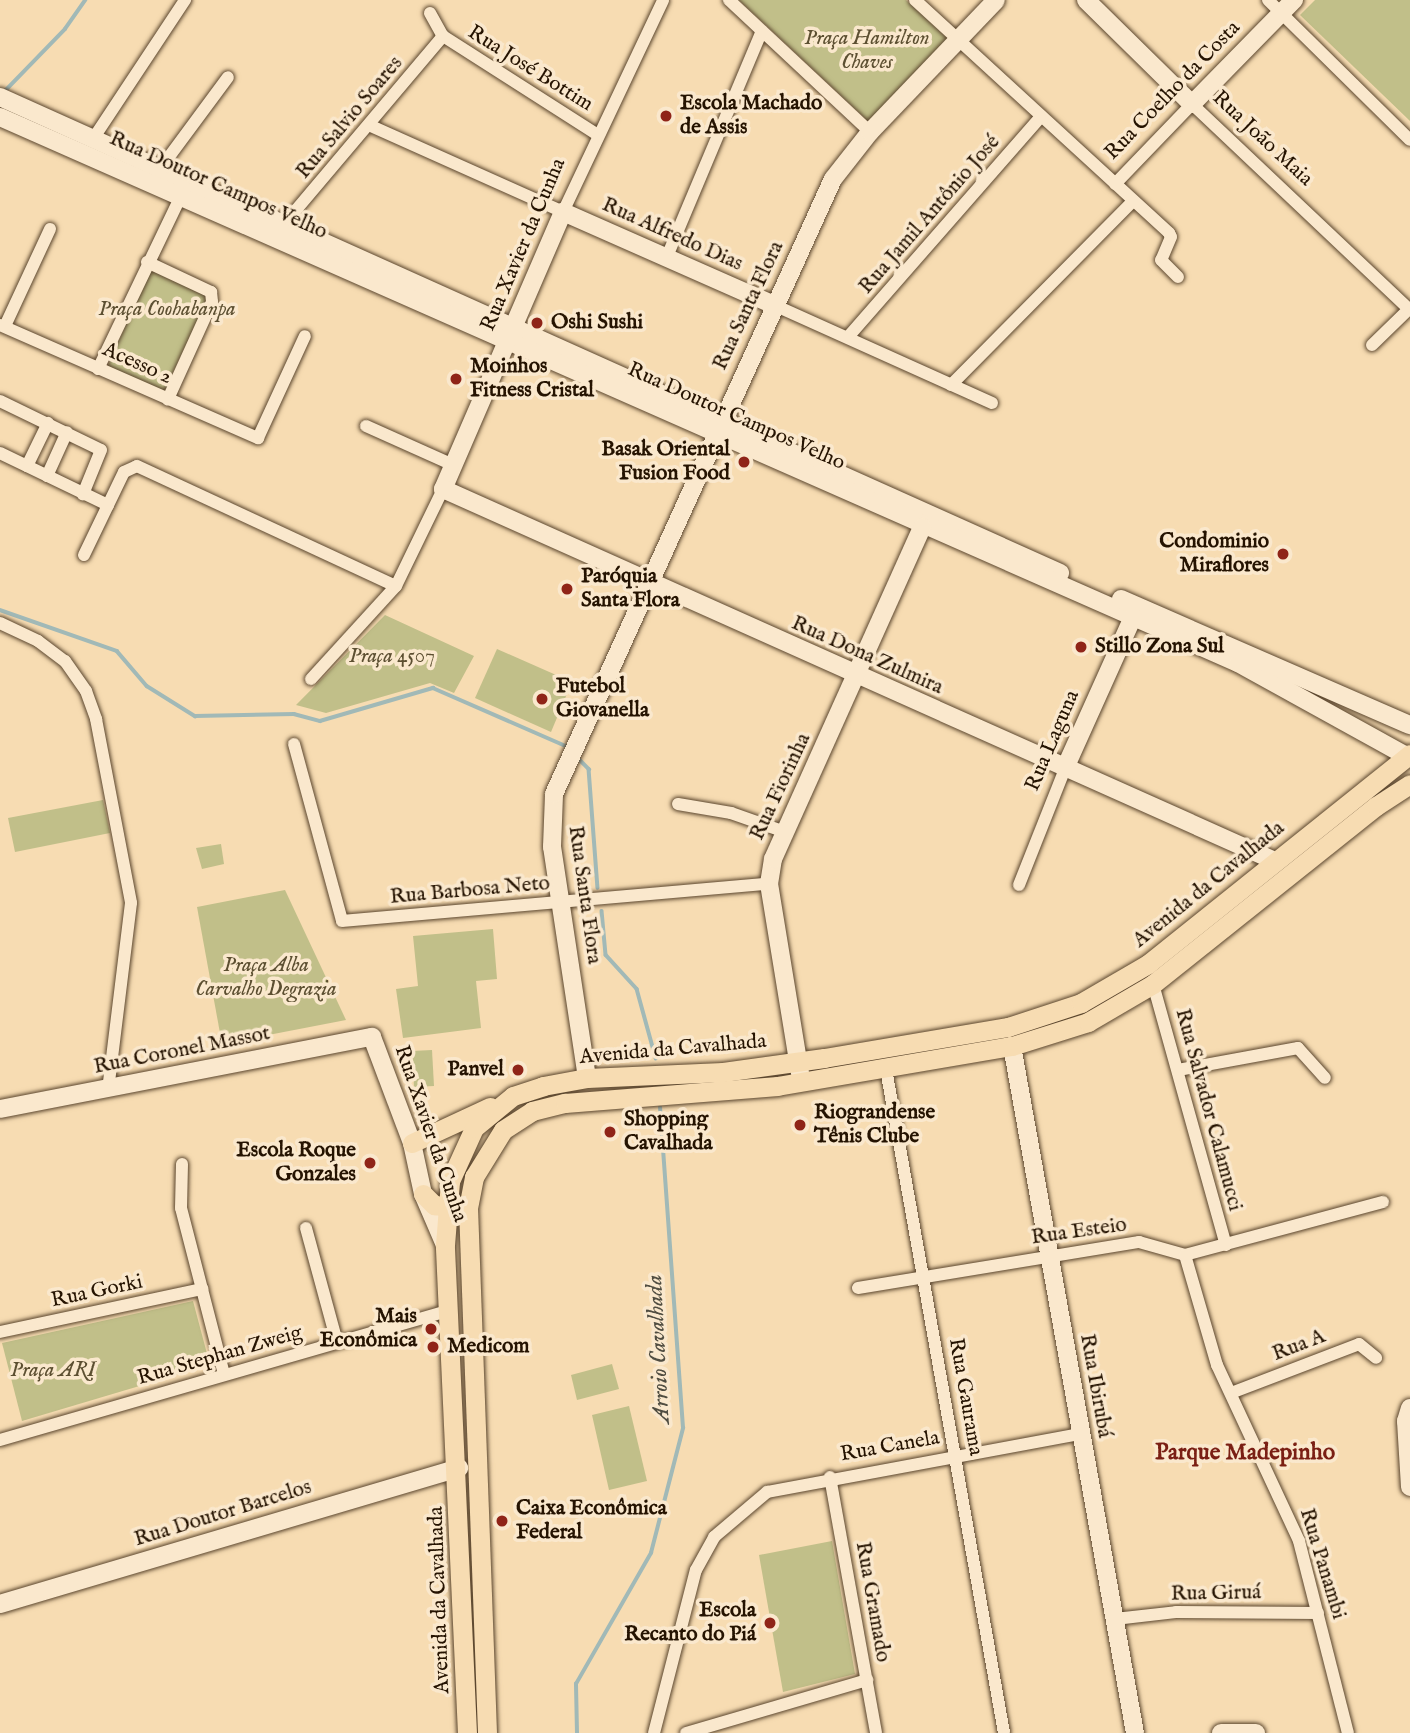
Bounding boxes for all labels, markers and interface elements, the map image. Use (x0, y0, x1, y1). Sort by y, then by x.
street label: Rua Coelho da Costa (1100, 16, 1246, 166)
street label: Rua José Bottim (463, 20, 597, 118)
park label: Praça Hamilton Chaves (804, 26, 930, 76)
street label: Rua Salvio Soares (291, 52, 409, 184)
street label: Rua João Maia (1207, 86, 1317, 192)
place label: Escola Machado de Assis (680, 91, 822, 141)
marker: Escola Machado de Assis (658, 108, 674, 124)
street label: Rua Doutor Campos Velho (105, 127, 331, 245)
street label: Rua Jamil Antônio José (854, 130, 1006, 300)
street label: Rua Xavier da Cunha (476, 155, 572, 335)
street label: Rua Alfredo Dias (598, 193, 746, 277)
street label: Rua Santa Flora (708, 238, 790, 374)
park label: Praça Coohabanpa (98, 297, 236, 323)
place label: Oshi Sushi (551, 310, 643, 336)
marker: Oshi Sushi (529, 315, 545, 331)
street label: Acesso 2 (98, 338, 176, 390)
place label: Moinhos Fitness Cristal (470, 354, 594, 404)
street label: Rua Doutor Campos Velho (623, 358, 849, 476)
marker: Moinhos Fitness Cristal (448, 371, 464, 387)
place label: Basak Oriental Fusion Food (601, 437, 730, 487)
marker: Basak Oriental Fusion Food (736, 454, 752, 470)
place label: Condominio Miraflores (1159, 529, 1269, 579)
marker: Condominio Miraflores (1275, 546, 1291, 562)
place label: Paróquia Santa Flora (581, 564, 680, 614)
marker: Paróquia Santa Flora (559, 581, 575, 597)
street label: Rua Dona Zulmira (787, 611, 947, 701)
place label: Stillo Zona Sul (1095, 634, 1224, 660)
marker: Stillo Zona Sul (1073, 639, 1089, 655)
park label: Praça 4507 (349, 644, 435, 670)
place label: Futebol Giovanella (556, 674, 649, 724)
street label: Rua Laguna (1021, 687, 1085, 795)
marker: Futebol Giovanella (534, 691, 550, 707)
street label: Rua Fiorinha (745, 729, 817, 845)
street label: Avenida da Cavalhada (1128, 816, 1290, 954)
street label: Rua Santa Flora (562, 824, 606, 966)
street label: Rua Barbosa Neto (389, 871, 551, 911)
park label: Praça Alba Carvalho Degrazia (195, 953, 337, 1003)
street label: Rua Salvador Calamucci (1169, 1006, 1247, 1214)
street label: Rua Coronel Massot (92, 1022, 272, 1080)
street label: Avenida da Cavalhada (579, 1029, 767, 1071)
street label: Rua Xavier da Cunha (388, 1042, 472, 1226)
place label: Panvel (447, 1057, 504, 1083)
marker: Panvel (510, 1062, 526, 1078)
place label: Riograndense Tênis Clube (814, 1100, 935, 1150)
place label: Shopping Cavalhada (624, 1107, 712, 1157)
marker: Riograndense Tênis Clube (792, 1117, 808, 1133)
marker: Shopping Cavalhada (602, 1124, 618, 1140)
place label: Escola Roque Gonzales (236, 1138, 356, 1188)
marker: Escola Roque Gonzales (362, 1155, 378, 1171)
street label: Rua Esteio (1030, 1213, 1128, 1251)
street label: Rua Gorki (49, 1270, 145, 1314)
water label: Arroio Cavalhada (641, 1274, 677, 1424)
place label: Mais Econômica (320, 1304, 417, 1354)
street label: Rua Stephan Zweig (135, 1320, 305, 1392)
marker: Mais Econômica (423, 1321, 439, 1337)
street label: Rua A (1269, 1324, 1329, 1368)
street label: Rua Ibirubá (1073, 1332, 1117, 1440)
place label: Medicom (447, 1334, 529, 1360)
street label: Rua Gaurama (942, 1336, 988, 1458)
marker: Medicom (425, 1339, 441, 1355)
park label: Praça ARI (10, 1358, 96, 1384)
street label: Rua Canela (838, 1426, 942, 1468)
district label: Parque Madepinho (1155, 1439, 1335, 1467)
street label: Rua Doutor Barcelos (131, 1475, 315, 1553)
place label: Caixa Econômica Federal (516, 1496, 667, 1546)
street label: Rua Panambi (1293, 1505, 1351, 1623)
street label: Avenida da Cavalhada (424, 1506, 456, 1694)
marker: Caixa Econômica Federal (494, 1513, 510, 1529)
street label: Rua Gramado (849, 1540, 895, 1664)
street label: Rua Giruá (1171, 1581, 1261, 1607)
place label: Escola Recanto do Piá (624, 1598, 756, 1648)
marker: Escola Recanto do Piá (762, 1615, 778, 1631)

